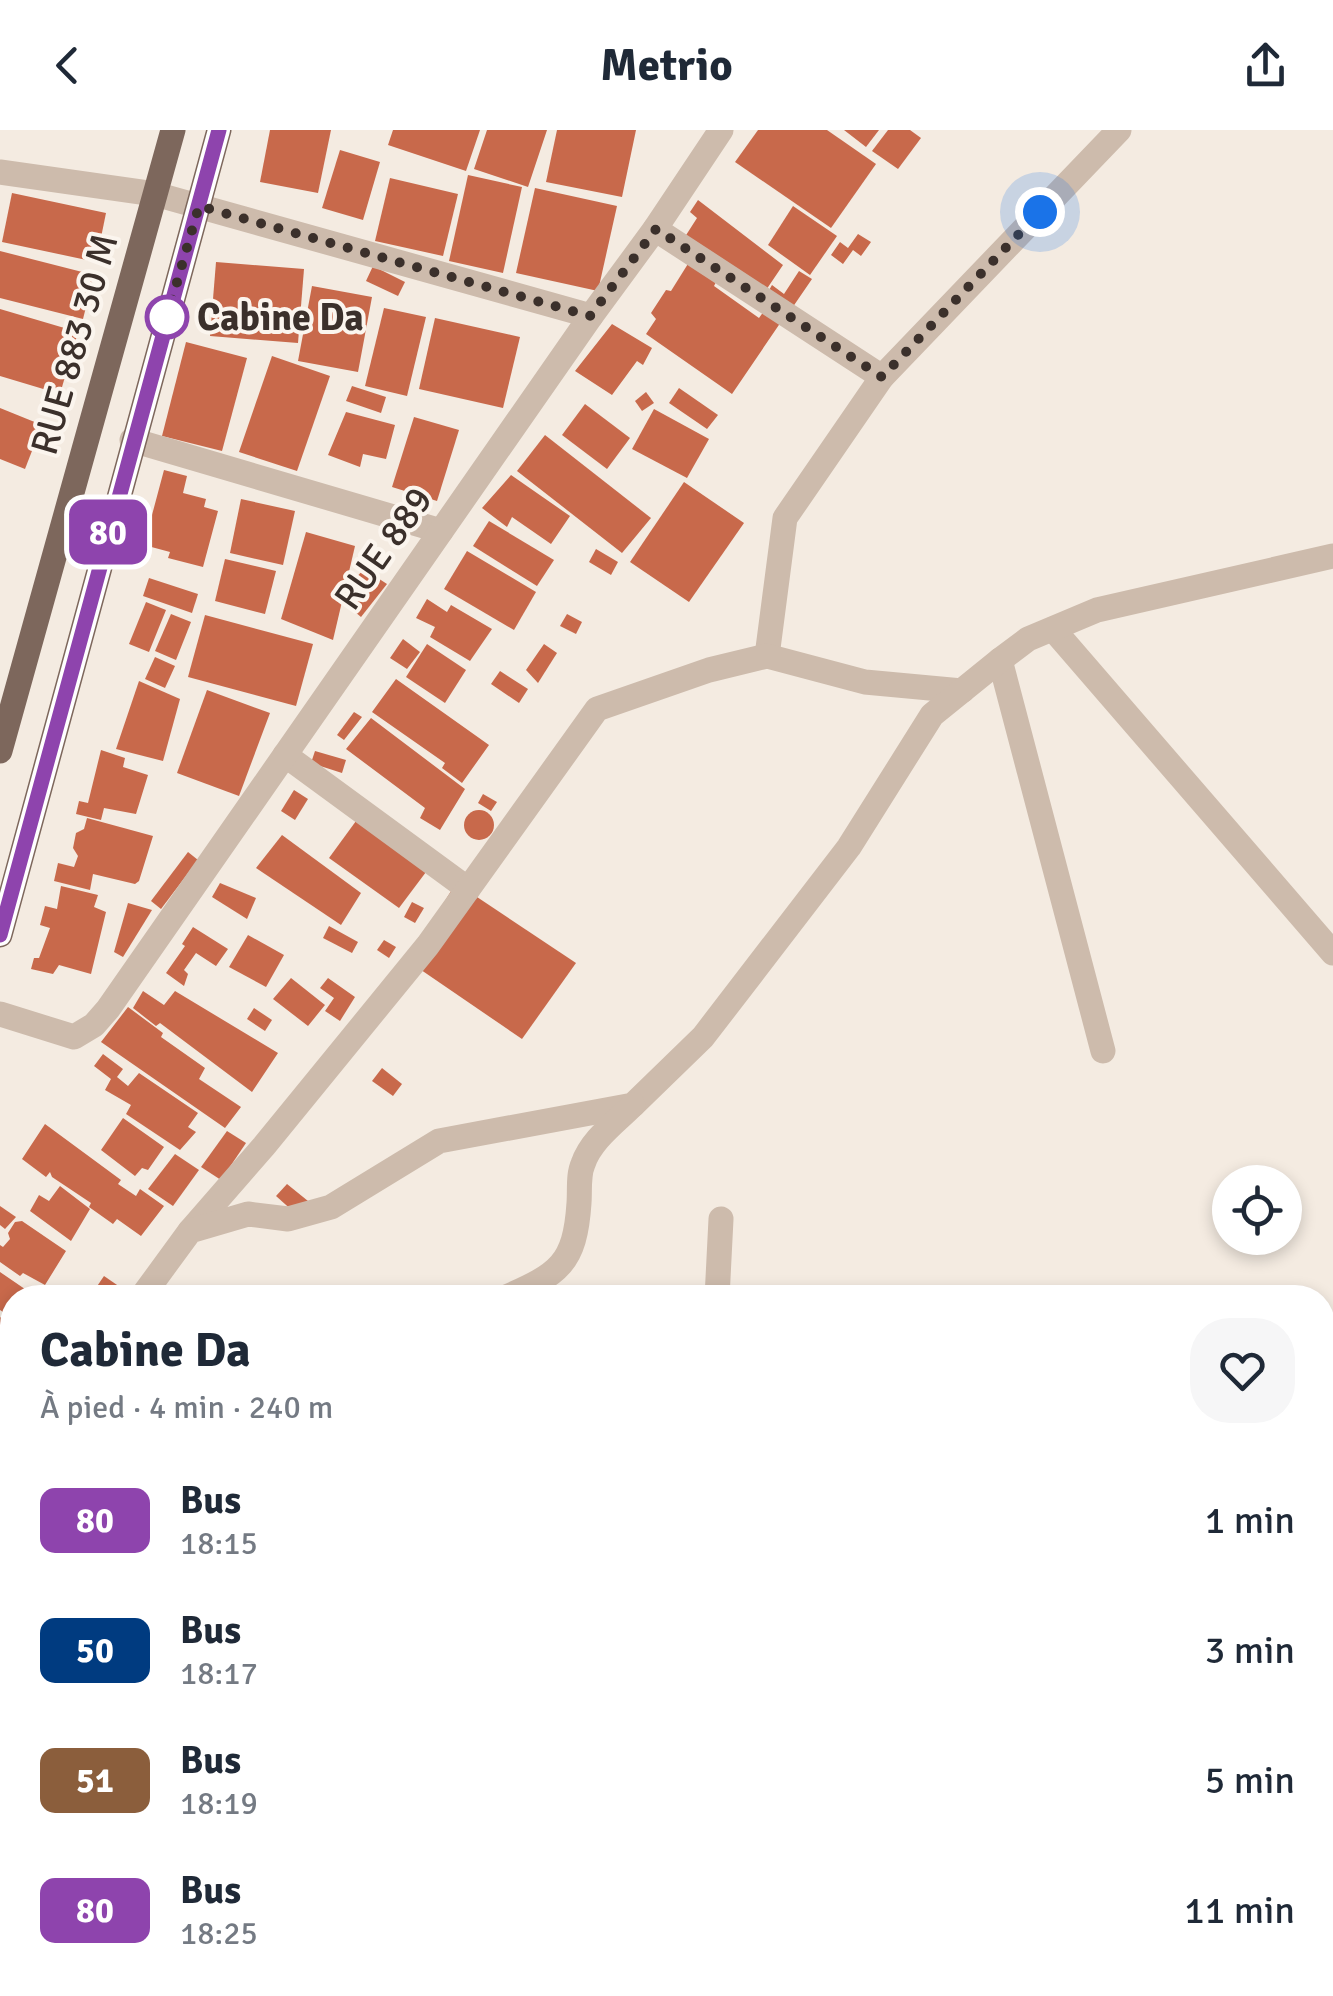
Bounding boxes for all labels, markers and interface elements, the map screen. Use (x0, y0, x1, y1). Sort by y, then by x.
icon: back (40, 38, 95, 93)
text: Metrio (600, 38, 733, 93)
icon: share (1238, 38, 1293, 93)
your location (1015, 187, 1065, 237)
street label: RUE 883 30 M (21, 228, 128, 460)
place label: Cabine Da (197, 294, 364, 341)
marker: Cabine Da (146, 296, 188, 338)
street label: RUE 889 (324, 478, 443, 619)
line badge: 80 (63, 500, 153, 564)
text: 80 (89, 511, 127, 554)
map controls (1212, 1165, 1302, 1255)
button: locate (1212, 1165, 1302, 1255)
button: heart (1190, 1318, 1295, 1423)
text: Cabine Da (40, 1321, 251, 1380)
text: À pied · 4 min · 240 m (40, 1388, 333, 1427)
text: Bus (180, 1477, 241, 1524)
text: 1 min (1205, 1497, 1295, 1544)
text: 80 (76, 1499, 114, 1542)
text: 18:15 (180, 1524, 258, 1563)
text: Bus (180, 1607, 241, 1654)
text: 3 min (1205, 1627, 1295, 1674)
text: 50 (76, 1629, 114, 1672)
text: 18:17 (180, 1654, 258, 1693)
text: Bus (180, 1737, 241, 1784)
text: 5 min (1205, 1757, 1295, 1804)
text: 51 (76, 1759, 114, 1802)
text: 18:19 (180, 1784, 258, 1823)
text: Bus (180, 1867, 241, 1914)
text: 11 min (1184, 1887, 1295, 1934)
text: 80 (76, 1889, 114, 1932)
text: 18:25 (180, 1914, 258, 1953)

